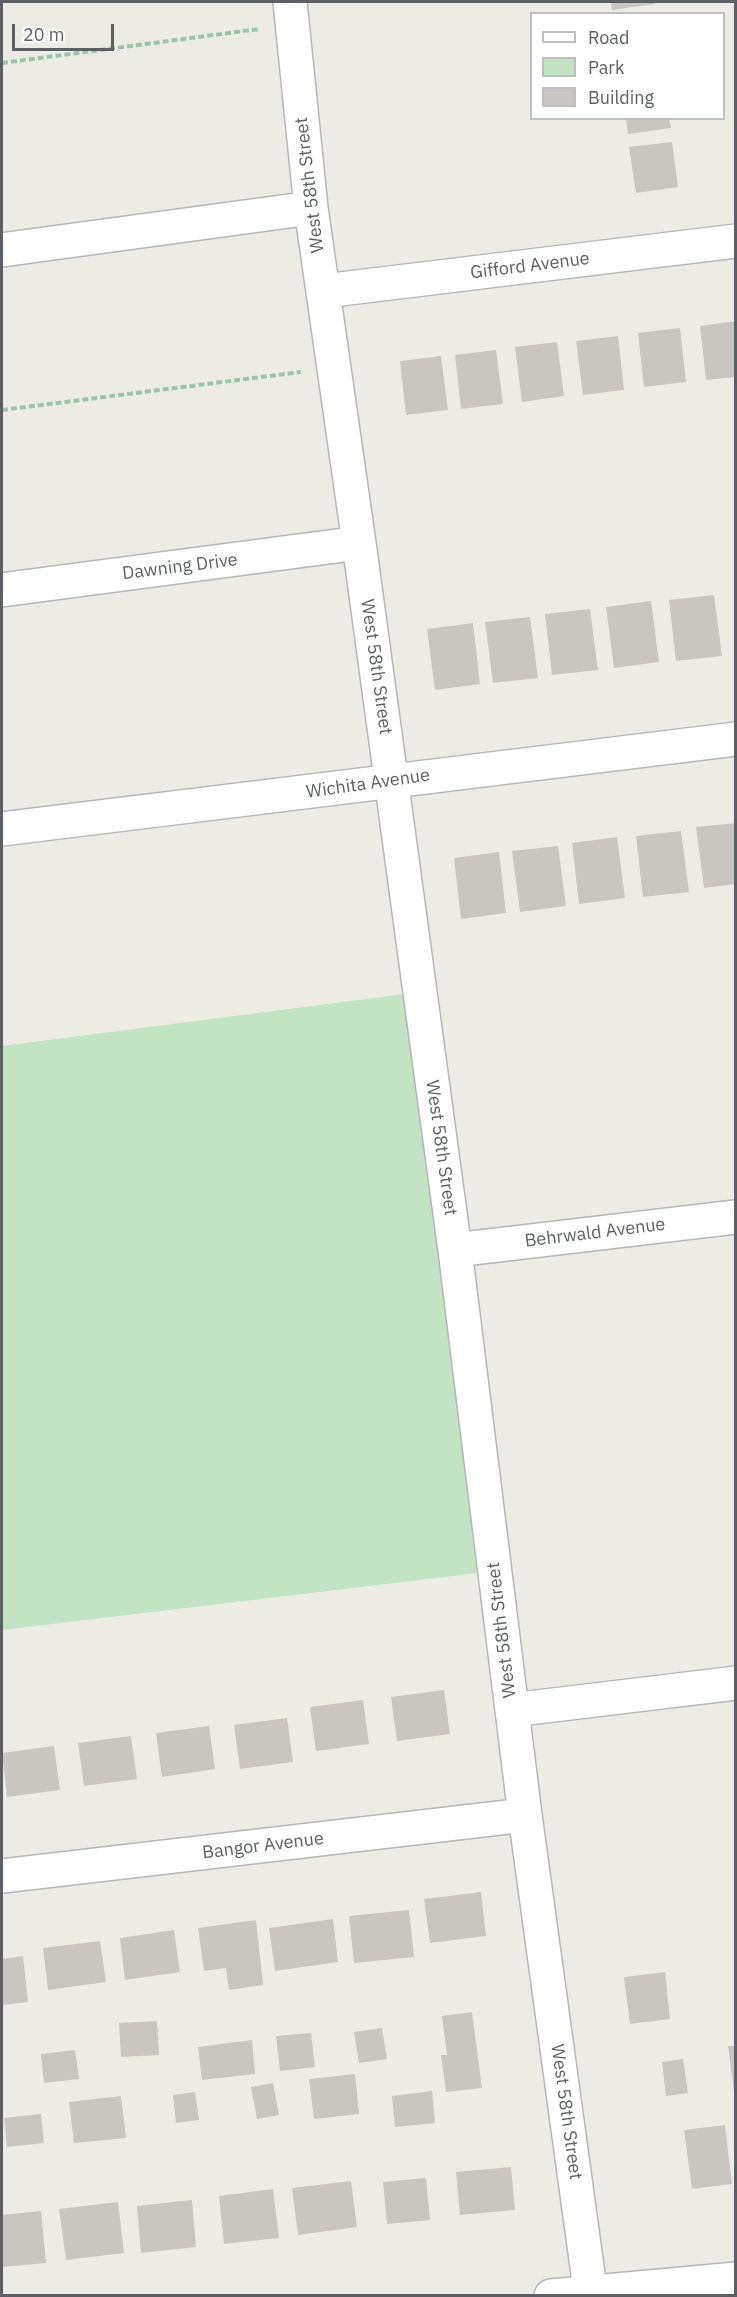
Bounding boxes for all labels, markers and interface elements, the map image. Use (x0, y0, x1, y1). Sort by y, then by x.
scale bar (15, 12, 117, 50)
legend (530, 12, 725, 120)
text: 20 m (23, 23, 65, 46)
text: Road (588, 26, 629, 49)
text: Park (588, 56, 624, 79)
text: Building (588, 86, 654, 109)
street label: West 58th Street (291, 116, 329, 254)
street label: Gifford Avenue (469, 248, 591, 284)
street label: Dawning Drive (121, 549, 239, 585)
street label: West 58th Street (356, 598, 396, 736)
street label: Wichita Avenue (305, 765, 431, 803)
street label: West 58th Street (421, 1079, 461, 1217)
street label: Behrwald Avenue (523, 1214, 667, 1252)
street label: West 58th Street (483, 1561, 521, 1699)
street label: Bangor Avenue (201, 1828, 325, 1864)
street label: West 58th Street (546, 2043, 586, 2181)

